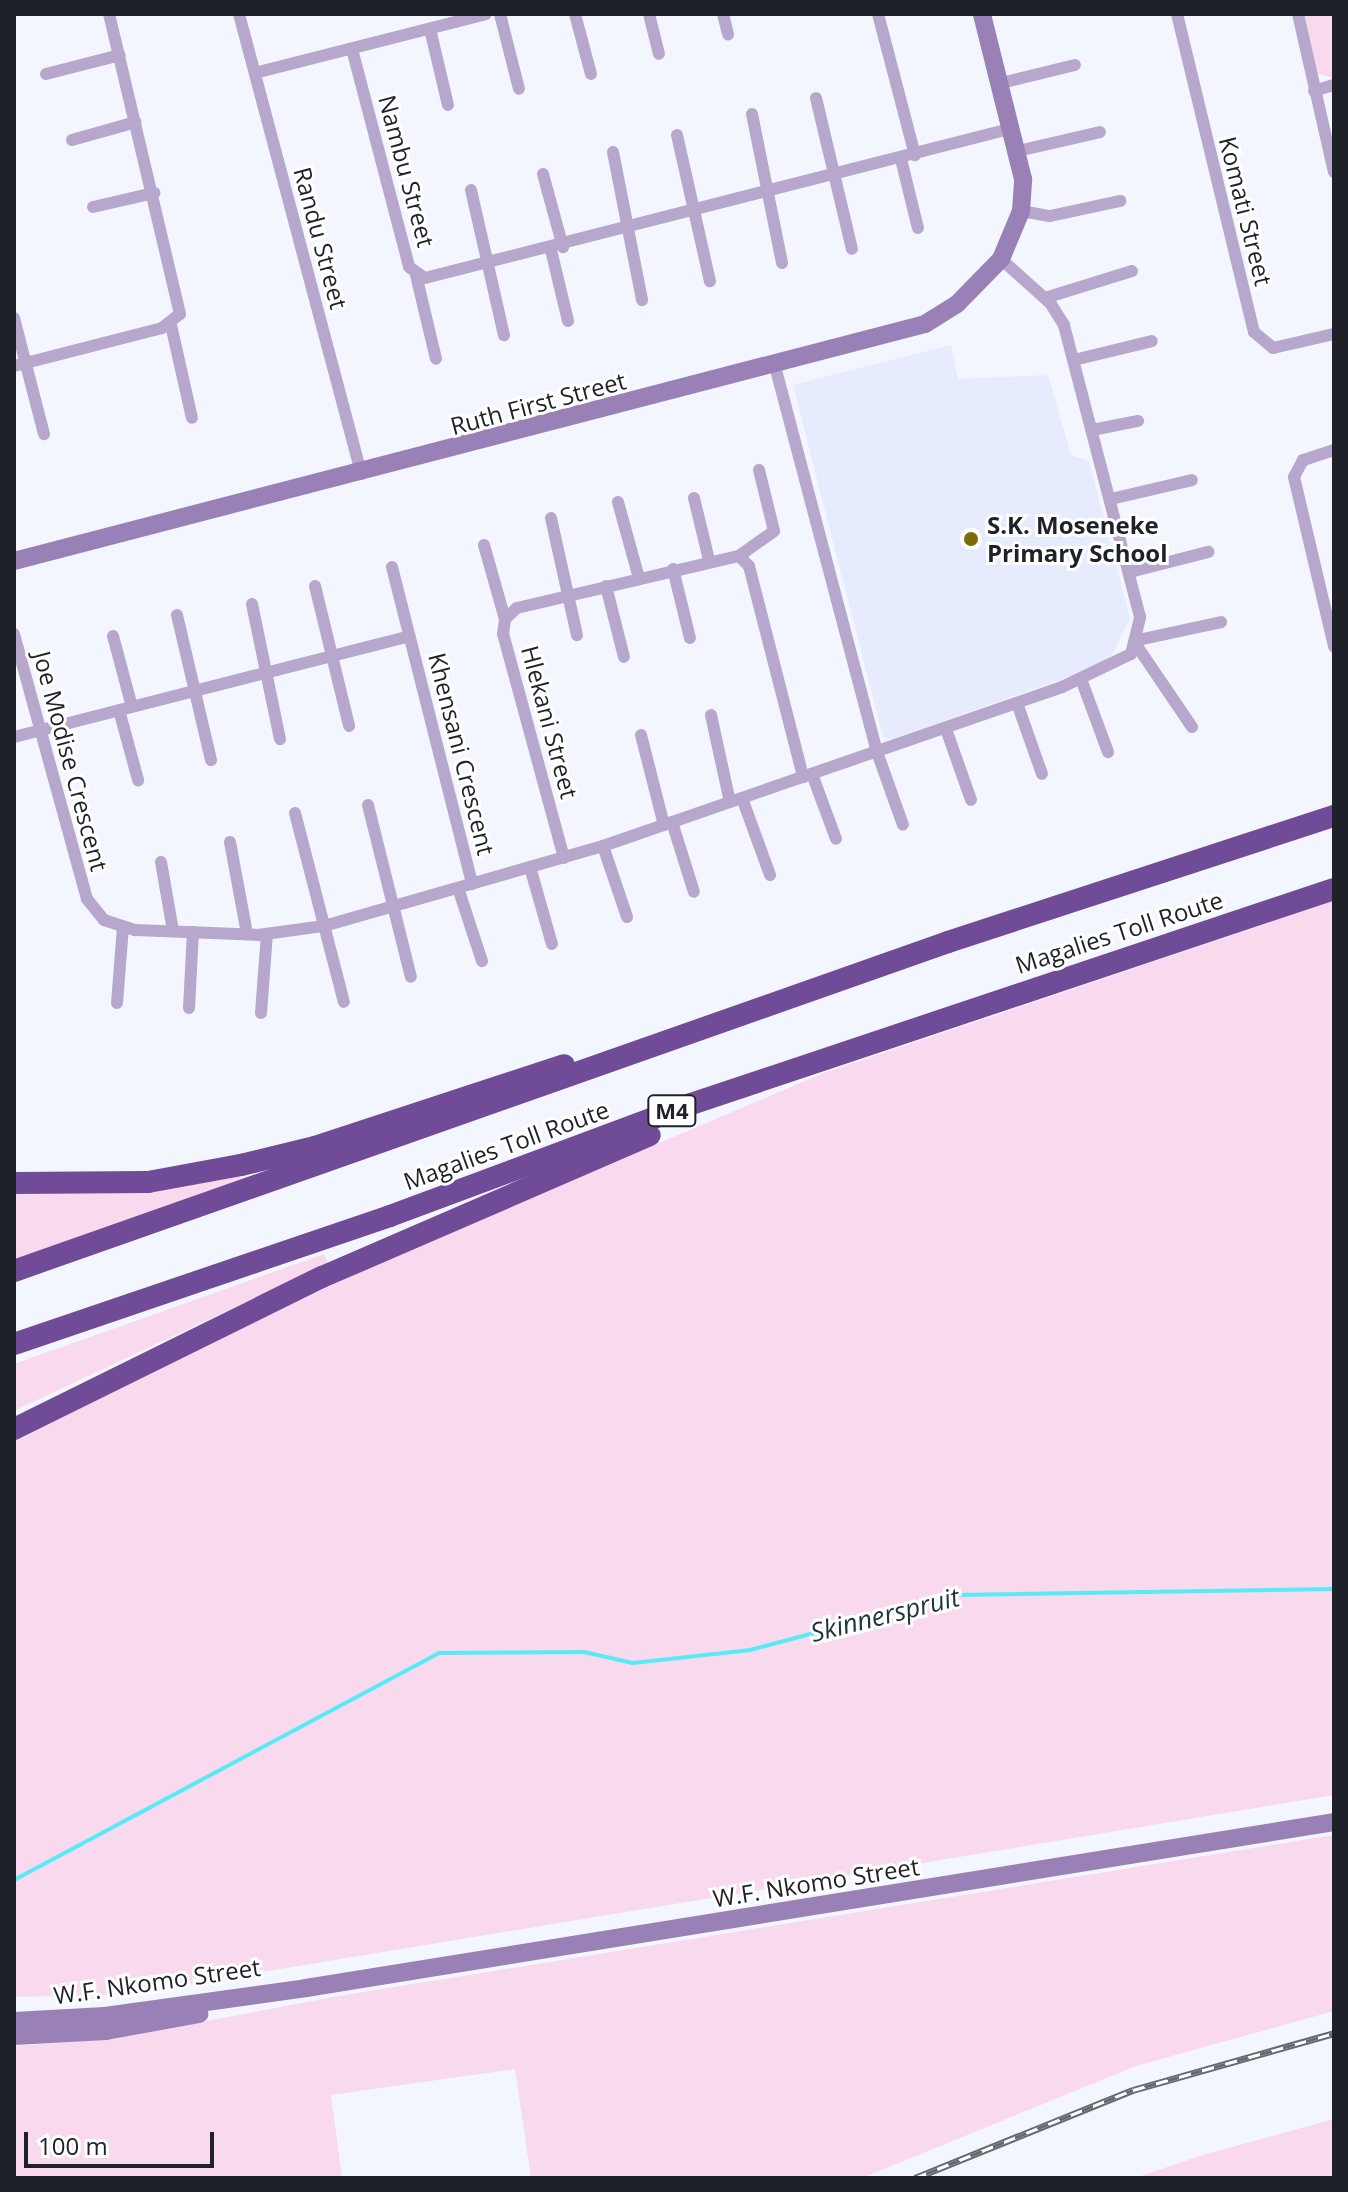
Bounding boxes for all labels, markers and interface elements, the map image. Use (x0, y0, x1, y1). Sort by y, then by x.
street label: Nambu Street (373, 92, 441, 250)
street label: Komati Street (1214, 133, 1278, 289)
street label: Randu Street (288, 164, 354, 312)
street label: Ruth First Street (447, 366, 629, 440)
place label: S.K. Moseneke Primary School (987, 511, 1168, 567)
marker: S.K. Moseneke Primary School (962, 530, 980, 548)
street label: Hlekani Street (516, 642, 584, 802)
street label: Joe Modise Crescent (28, 648, 114, 874)
street label: Khensani Crescent (423, 650, 501, 858)
street label: Magalies Toll Route (1012, 885, 1226, 979)
road number: M4 (646, 1093, 698, 1129)
street label: Magalies Toll Route (399, 1094, 613, 1196)
water label: Skinnerspruit (807, 1581, 963, 1649)
street label: W.F. Nkomo Street (711, 1851, 921, 1913)
street label: W.F. Nkomo Street (52, 1952, 262, 2010)
scale bar (28, 2116, 218, 2166)
text: 100 m (38, 2129, 108, 2162)

